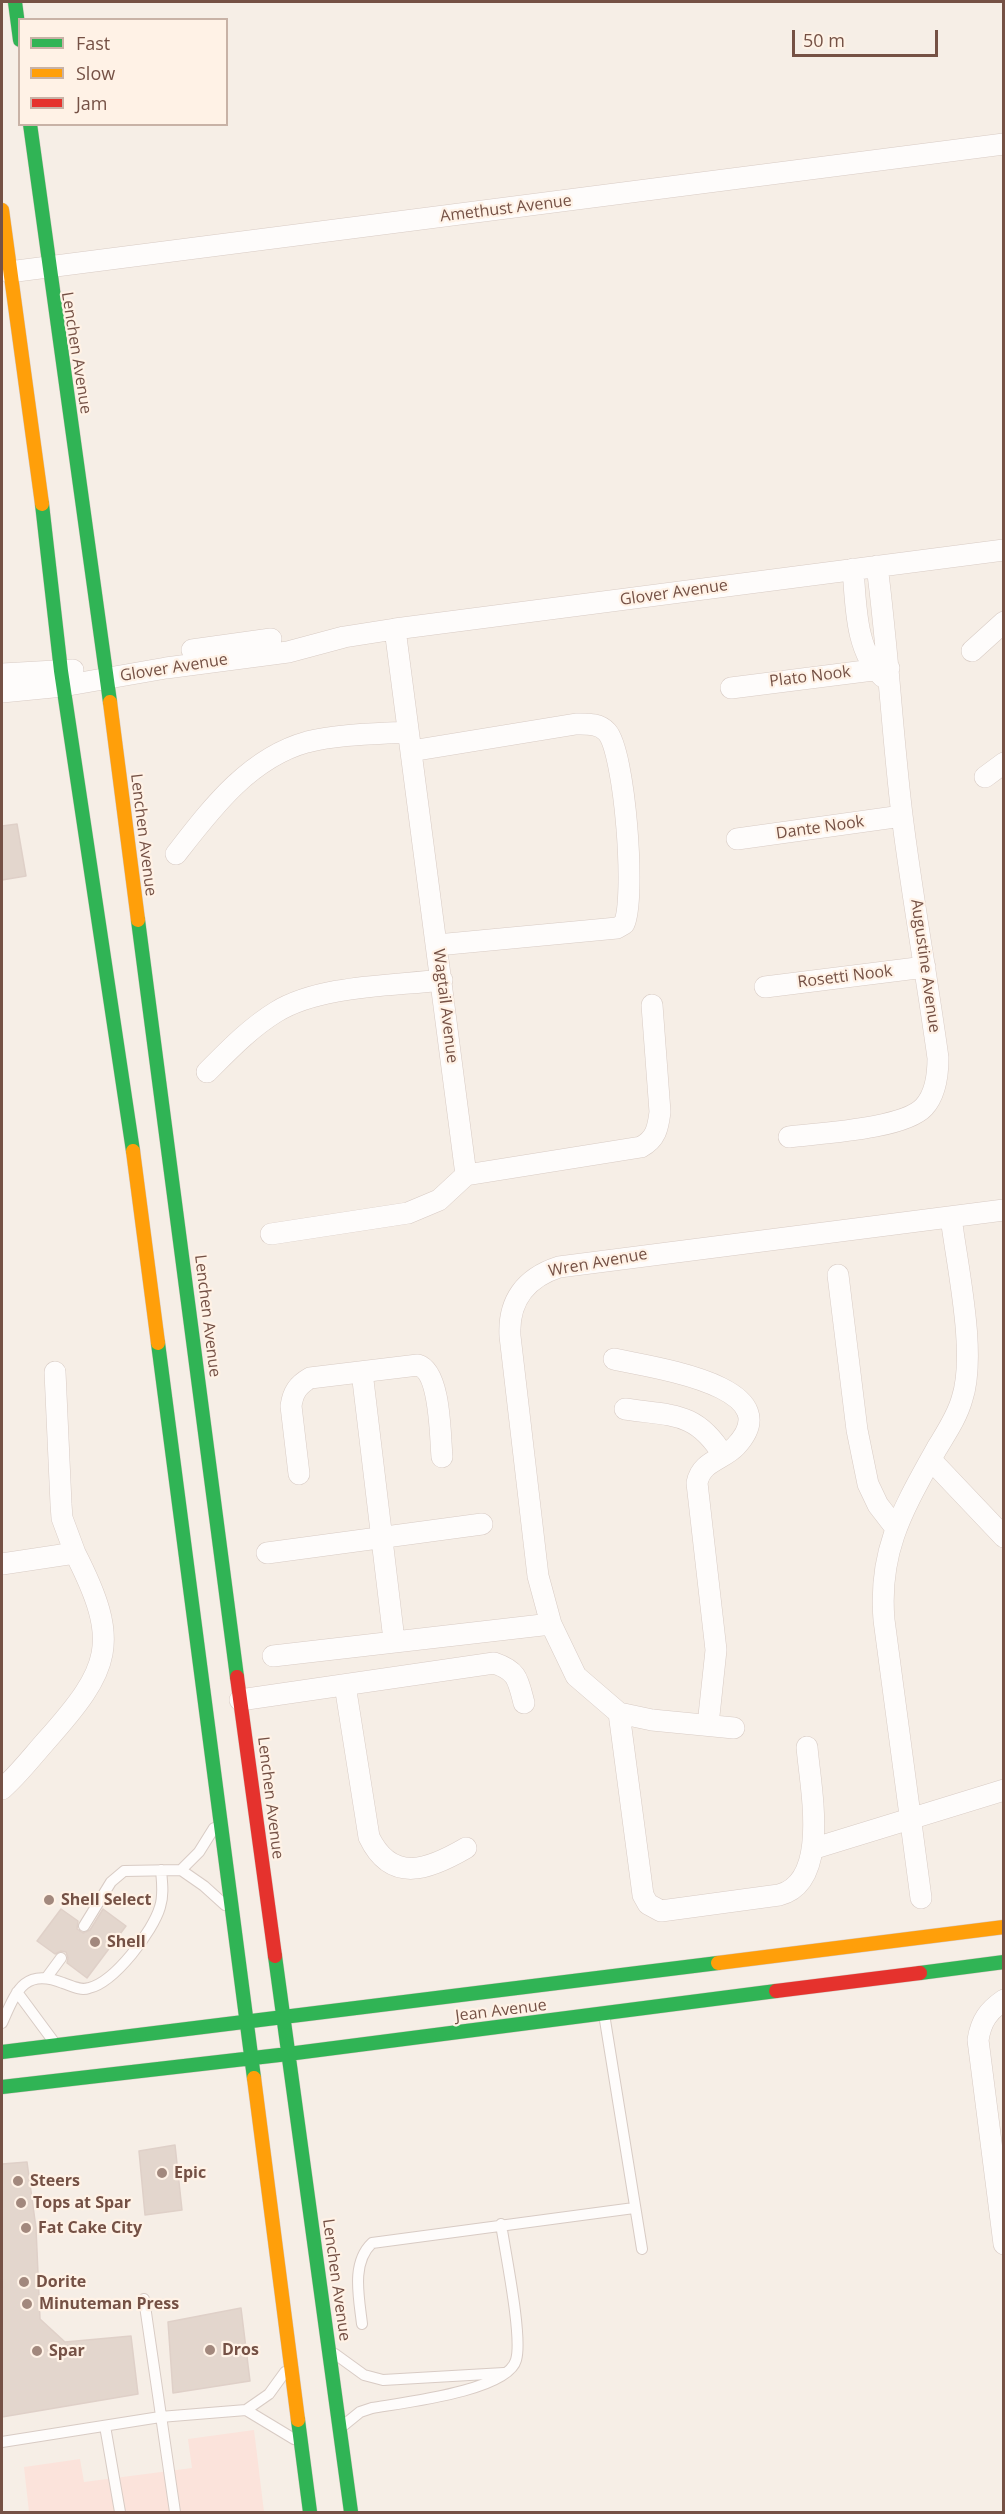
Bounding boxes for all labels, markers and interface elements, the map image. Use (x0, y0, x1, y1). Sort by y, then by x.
legend (18, 18, 228, 126)
scale bar (795, 18, 940, 56)
text: 50 m (803, 28, 845, 52)
text: Fast (76, 31, 110, 55)
text: Slow (76, 61, 115, 85)
text: Jam (76, 91, 108, 115)
street label: Amethust Avenue (439, 191, 573, 227)
street label: Lenchen Avenue (57, 291, 95, 415)
street label: Glover Avenue (619, 576, 729, 610)
street label: Glover Avenue (119, 650, 229, 686)
street label: Plato Nook (768, 662, 852, 692)
street label: Lenchen Avenue (126, 773, 160, 897)
street label: Dante Nook (775, 812, 865, 844)
street label: Augustine Avenue (906, 898, 944, 1034)
street label: Wagtail Avenue (428, 948, 462, 1064)
street label: Rosetti Nook (796, 962, 894, 992)
street label: Wren Avenue (547, 1245, 649, 1281)
street label: Lenchen Avenue (190, 1254, 224, 1378)
street label: Lenchen Avenue (253, 1736, 287, 1860)
place label: Shell Select (61, 1890, 151, 1910)
marker: Shell Select (42, 1893, 56, 1907)
place label: Shell (107, 1932, 146, 1952)
marker: Shell (88, 1935, 102, 1949)
street label: Jean Avenue (454, 1996, 548, 2026)
place label: Epic (174, 2163, 206, 2183)
marker: Epic (155, 2166, 169, 2180)
place label: Steers (30, 2171, 80, 2191)
marker: Steers (11, 2174, 25, 2188)
place label: Tops at Spar (33, 2193, 131, 2213)
marker: Tops at Spar (14, 2196, 28, 2210)
place label: Fat Cake City (38, 2218, 142, 2238)
street label: Lenchen Avenue (318, 2218, 354, 2342)
marker: Fat Cake City (19, 2221, 33, 2235)
place label: Dorite (36, 2272, 86, 2292)
marker: Dorite (17, 2275, 31, 2289)
place label: Minuteman Press (39, 2294, 179, 2314)
marker: Minuteman Press (20, 2297, 34, 2311)
place label: Dros (222, 2340, 259, 2360)
place label: Spar (49, 2341, 85, 2361)
marker: Dros (203, 2343, 217, 2357)
marker: Spar (30, 2344, 44, 2358)

